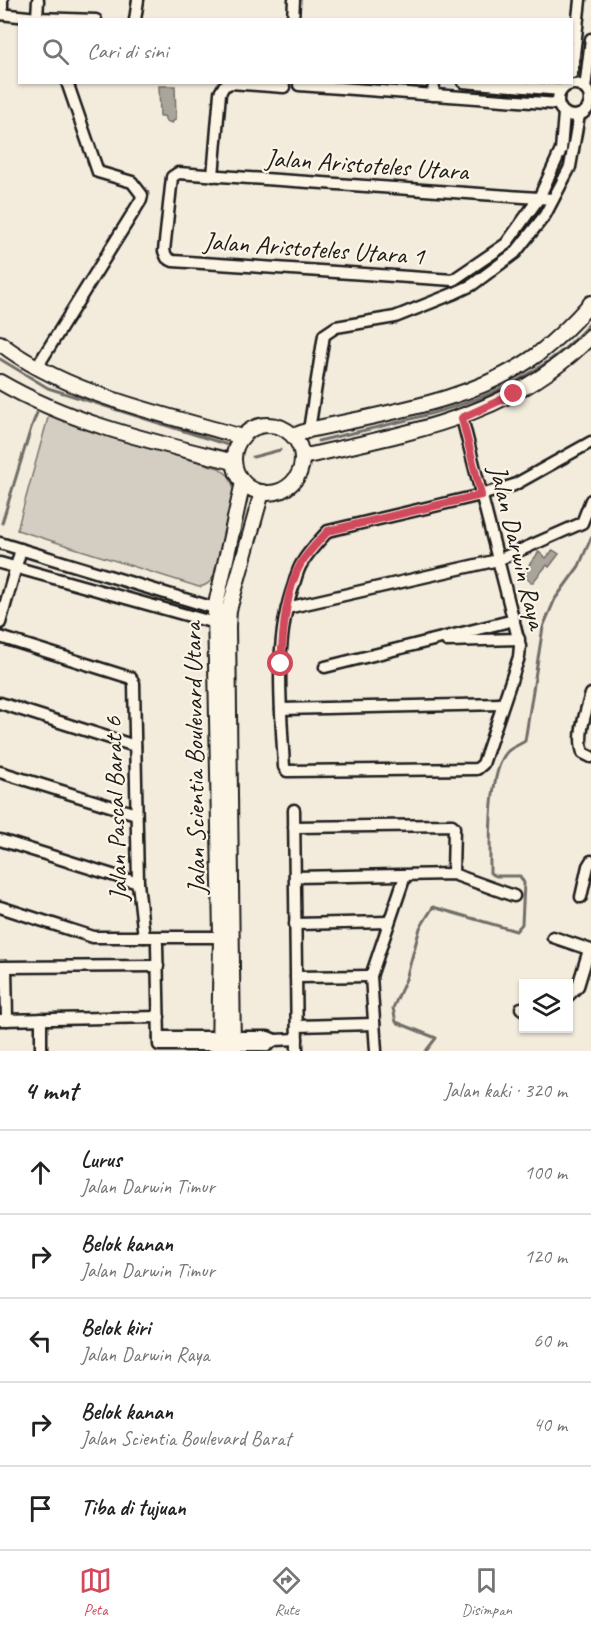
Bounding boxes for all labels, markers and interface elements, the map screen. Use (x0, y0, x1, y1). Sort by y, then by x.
search box (18, 18, 573, 84)
icon: search (39, 35, 72, 68)
text: Cari di sini (87, 37, 168, 65)
street label: Jalan Aristoteles Utara (262, 141, 471, 188)
street label: Jalan Aristoteles Utara 1 (201, 224, 427, 273)
route end (500, 380, 526, 406)
street label: Jalan Darwin Raya (481, 460, 554, 634)
street label: Jalan Scientia Boulevard Utara (176, 619, 213, 896)
route start (267, 650, 293, 676)
street label: Jalan Pascal Barat 6 (96, 715, 135, 904)
map controls (519, 979, 573, 1033)
button: layers (519, 979, 573, 1033)
text: 4 mnt (24, 1074, 77, 1107)
text: Jalan kaki · 320 m (444, 1078, 567, 1103)
text: Lurus (81, 1146, 121, 1174)
icon: ahead (24, 1156, 57, 1189)
text: 100 m (524, 1160, 567, 1185)
text: Jalan Darwin Timur (81, 1174, 215, 1199)
text: Belok kanan (81, 1230, 173, 1258)
icon: right (24, 1240, 57, 1273)
text: 120 m (524, 1244, 567, 1269)
text: Jalan Darwin Timur (81, 1258, 215, 1283)
text: Belok kiri (81, 1314, 150, 1342)
icon: left (24, 1324, 57, 1357)
text: 60 m (533, 1328, 567, 1353)
text: Jalan Darwin Raya (81, 1342, 210, 1367)
text: Belok kanan (81, 1398, 173, 1426)
icon: right (24, 1408, 57, 1441)
text: 40 m (533, 1412, 567, 1437)
text: Jalan Scientia Boulevard Barat (81, 1426, 291, 1451)
icon: arrive (24, 1492, 57, 1525)
text: Tiba di tujuan (81, 1494, 186, 1522)
tab: Peta (79, 1564, 112, 1620)
tab: Rute (270, 1564, 303, 1620)
tab: Disimpan (461, 1564, 512, 1620)

